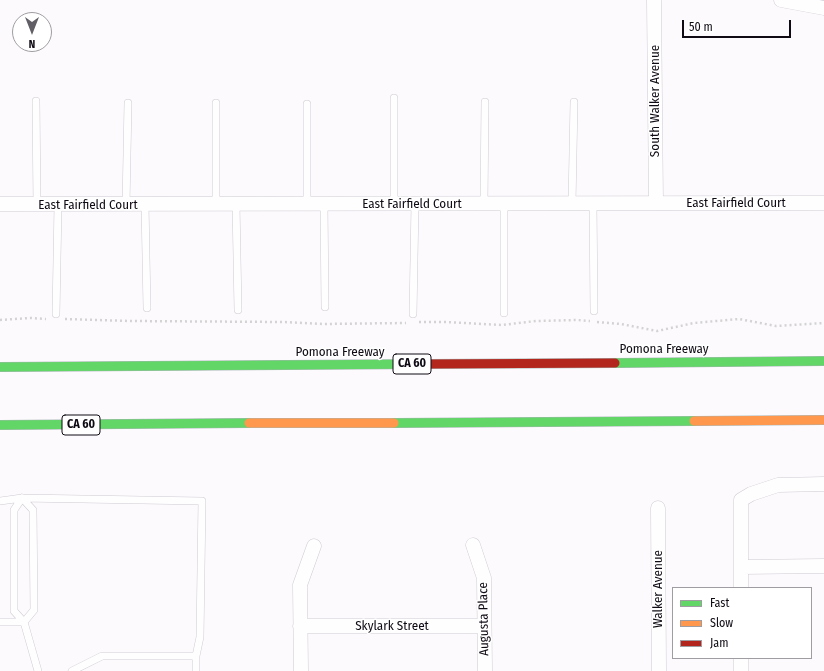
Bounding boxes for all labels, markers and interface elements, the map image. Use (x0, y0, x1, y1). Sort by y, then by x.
north arrow (12, 12, 52, 52)
scale bar (684, 12, 793, 38)
text: 50 m (689, 20, 713, 34)
text: N (29, 37, 35, 50)
street label: South Walker Avenue (647, 45, 663, 157)
street label: East Fairfield Court (686, 195, 786, 211)
street label: East Fairfield Court (362, 196, 462, 212)
street label: East Fairfield Court (38, 197, 138, 213)
street label: Pomona Freeway (620, 341, 708, 357)
street label: Pomona Freeway (296, 344, 384, 360)
road number: CA 60 (393, 354, 431, 374)
road number: CA 60 (62, 415, 100, 435)
street label: Walker Avenue (650, 550, 666, 628)
street label: Augusta Place (476, 582, 492, 656)
legend (672, 587, 812, 659)
text: Fast (710, 596, 729, 610)
text: Slow (710, 616, 733, 630)
street label: Skylark Street (355, 618, 429, 634)
text: Jam (710, 636, 728, 650)

